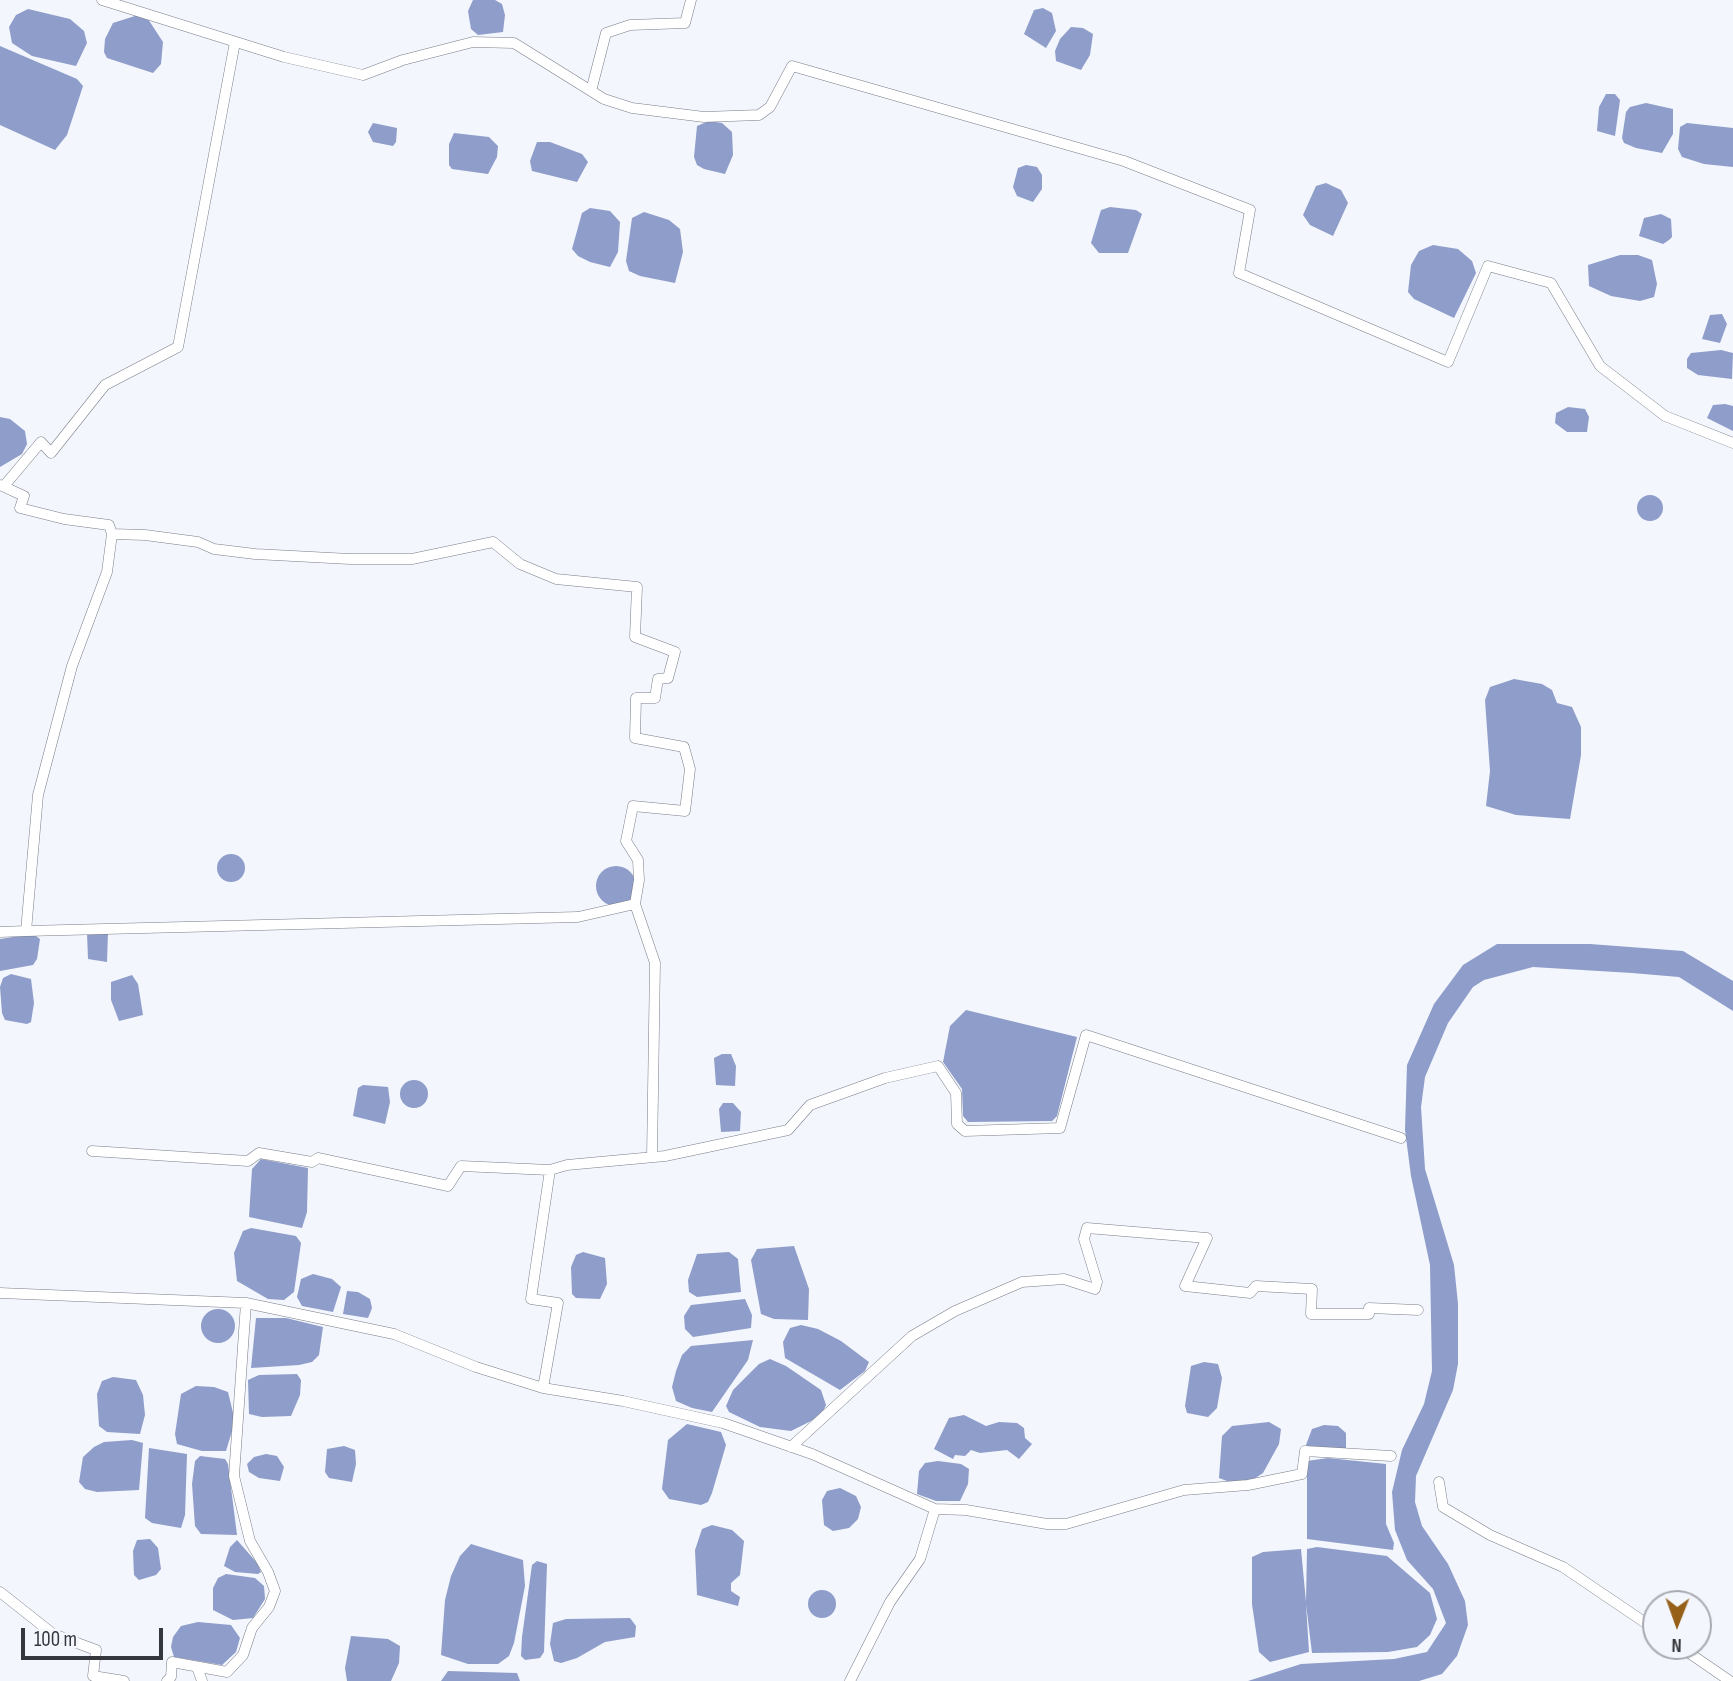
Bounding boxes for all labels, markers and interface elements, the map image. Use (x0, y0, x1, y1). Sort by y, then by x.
north arrow (1642, 1590, 1712, 1660)
scale bar (24, 1614, 166, 1658)
text: 100 m (34, 1627, 77, 1652)
text: N (1671, 1633, 1682, 1656)

